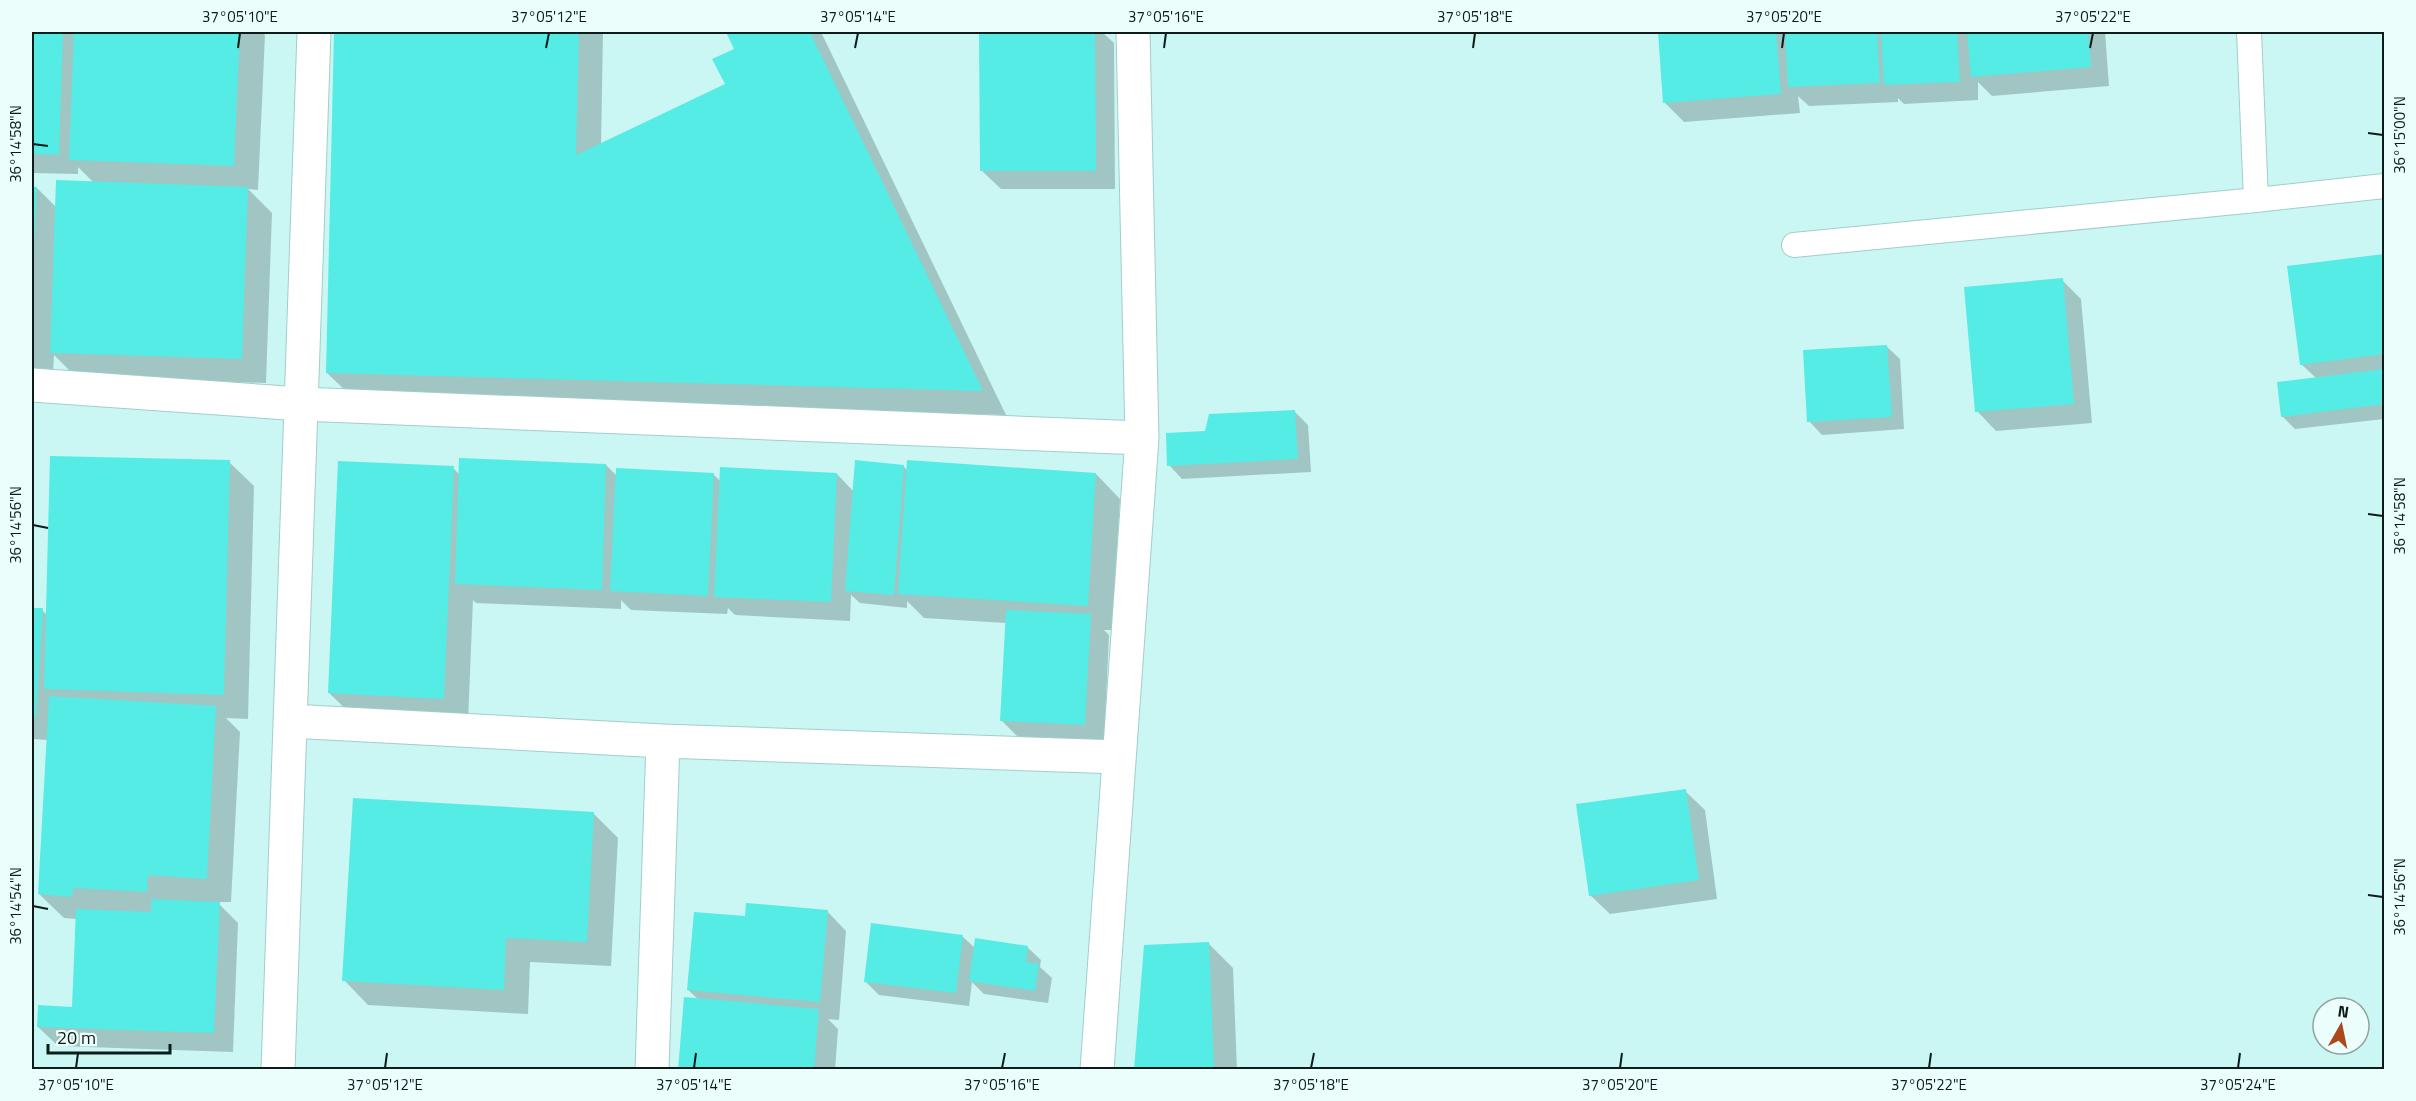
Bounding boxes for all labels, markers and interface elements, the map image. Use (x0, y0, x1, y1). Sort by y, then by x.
text: 37°05'10"E (202, 5, 278, 28)
text: 37°05'12"E (511, 5, 587, 28)
text: 37°05'14"E (820, 5, 896, 28)
text: 37°05'16"E (1128, 5, 1204, 28)
text: 37°05'18"E (1437, 5, 1513, 28)
text: 37°05'20"E (1746, 5, 1822, 28)
text: 37°05'22"E (2055, 5, 2131, 28)
text: 36°15'00"N (2388, 96, 2411, 174)
text: 36°14'58"N (4, 105, 27, 183)
text: 36°14'58"N (2388, 477, 2411, 555)
text: 36°14'56"N (4, 486, 27, 564)
text: 36°14'56"N (2388, 858, 2411, 936)
text: 36°14'54"N (4, 867, 27, 945)
north arrow (2311, 996, 2371, 1056)
text: N (2336, 998, 2351, 1024)
scale bar (48, 1017, 170, 1055)
text: 20 m (57, 1024, 96, 1051)
text: 37°05'10"E (38, 1073, 114, 1096)
text: 37°05'12"E (347, 1073, 423, 1096)
text: 37°05'14"E (656, 1073, 732, 1096)
text: 37°05'16"E (964, 1073, 1040, 1096)
text: 37°05'18"E (1273, 1073, 1349, 1096)
text: 37°05'20"E (1582, 1073, 1658, 1096)
text: 37°05'22"E (1891, 1073, 1967, 1096)
text: 37°05'24"E (2200, 1073, 2276, 1096)

